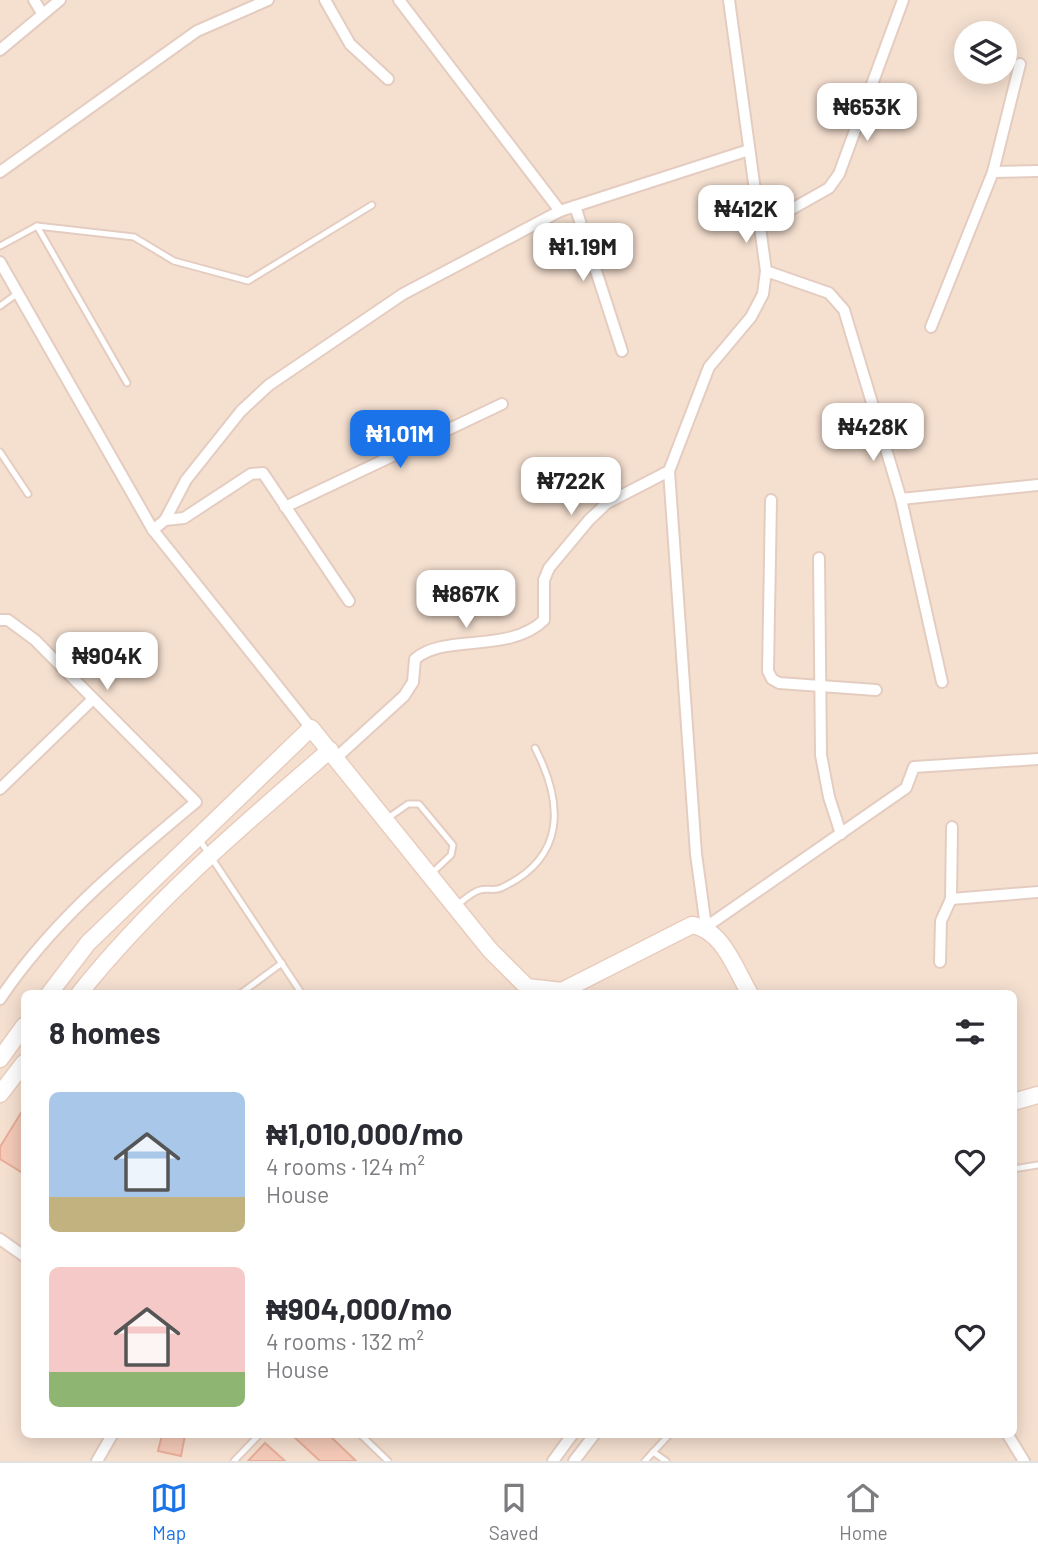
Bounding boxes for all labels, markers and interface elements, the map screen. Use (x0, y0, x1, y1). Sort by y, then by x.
map controls (954, 21, 1017, 84)
button: layers (954, 21, 1017, 84)
pin: ₦653K (818, 83, 916, 143)
text: ₦653K (833, 92, 901, 120)
pin: ₦412K (697, 186, 795, 245)
text: ₦412K (714, 194, 778, 222)
pin: ₦1.19M (526, 224, 640, 283)
text: ₦1.19M (549, 232, 617, 260)
pin: ₦428K (824, 404, 922, 463)
pin: ₦1.01M (343, 410, 457, 470)
text: ₦428K (838, 412, 908, 440)
text: ₦1.01M (366, 419, 434, 447)
pin: ₦722K (522, 458, 620, 517)
text: ₦722K (537, 466, 605, 494)
pin: ₦867K (417, 570, 515, 630)
text: ₦867K (432, 579, 500, 607)
pin: ₦904K (58, 632, 156, 692)
text: ₦904K (72, 641, 142, 669)
icon: filters (951, 1013, 989, 1051)
text: 8 homes (49, 1014, 160, 1050)
text: ₦1,010,000/mo (266, 1115, 463, 1151)
icon: home (105, 1120, 189, 1204)
icon: heart (951, 1143, 989, 1181)
text: 4 rooms · 124 m² (266, 1152, 425, 1180)
text: House (266, 1180, 329, 1208)
text: ₦904,000/mo (266, 1290, 452, 1326)
icon: home (105, 1295, 189, 1379)
icon: heart (951, 1318, 989, 1356)
text: 4 rooms · 132 m² (266, 1327, 424, 1355)
text: House (266, 1355, 329, 1383)
tab: Map (150, 1479, 188, 1544)
tab: Saved (489, 1479, 539, 1544)
tab: Home (839, 1479, 888, 1544)

